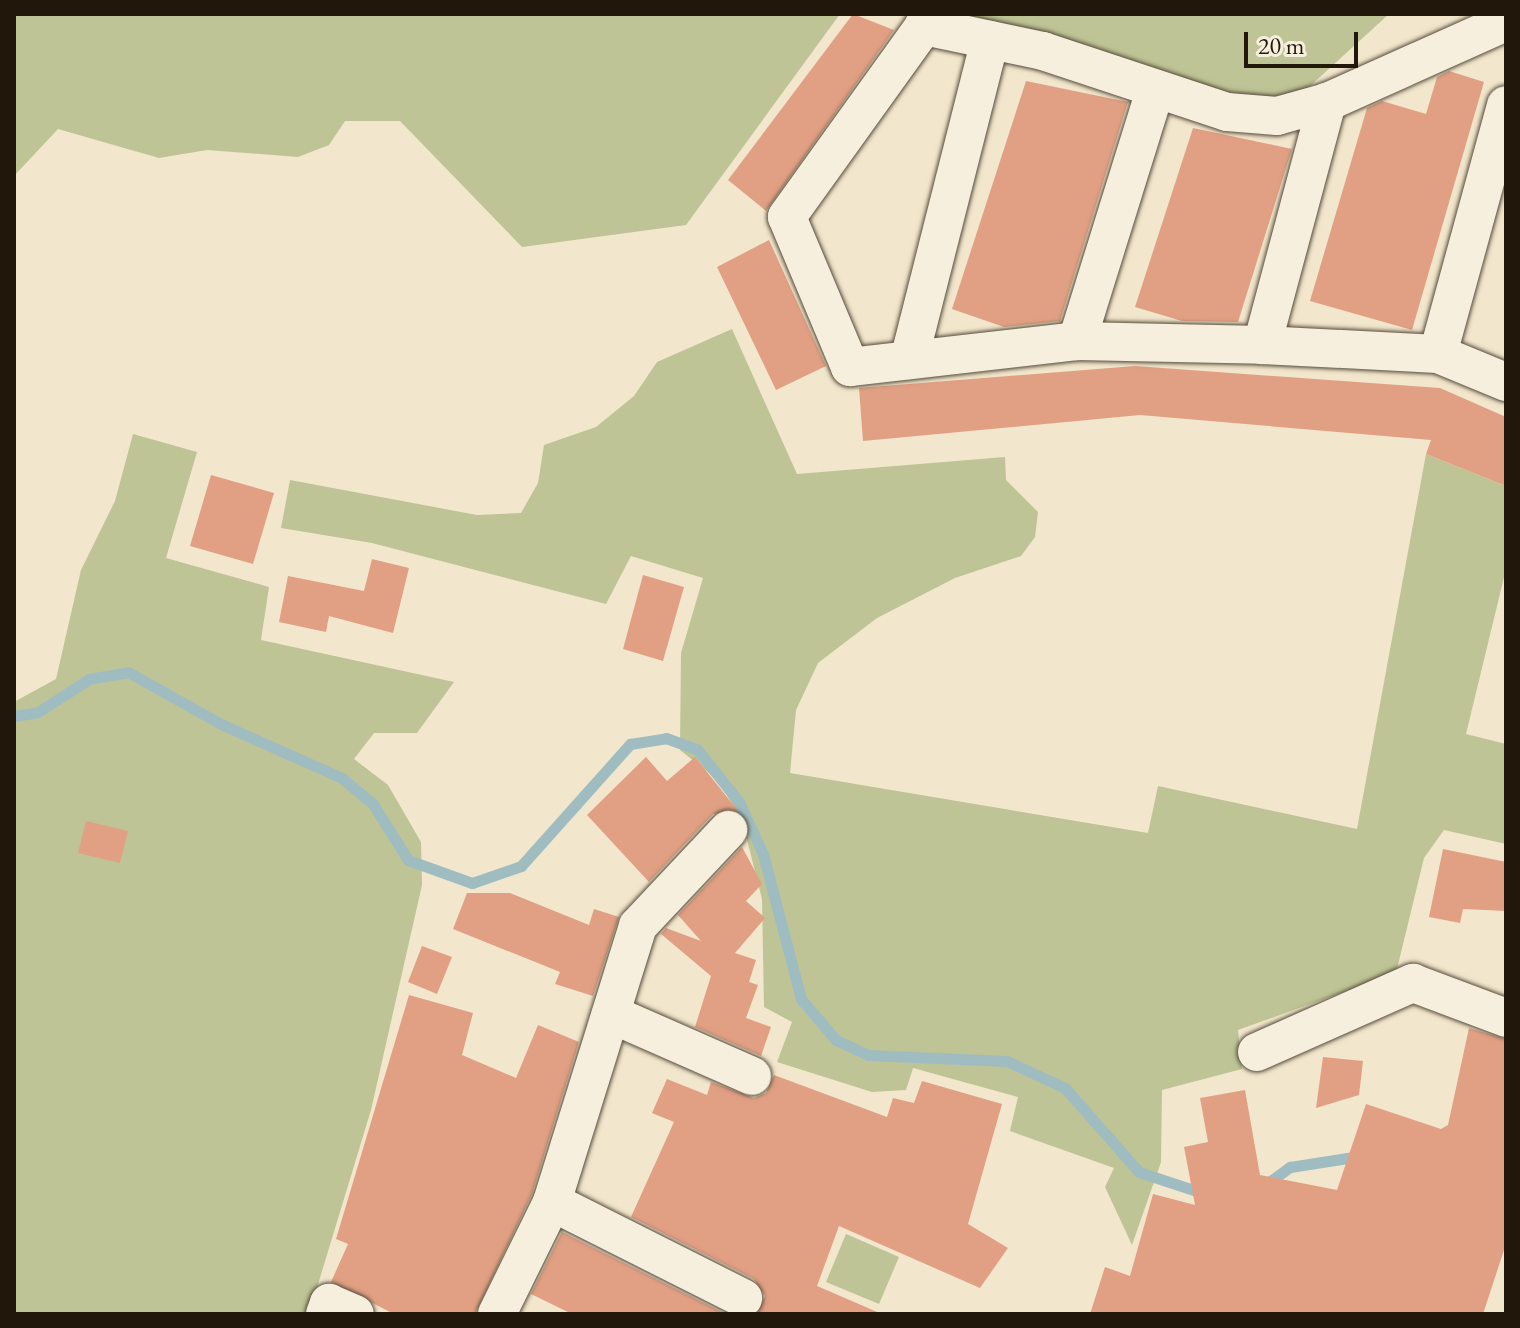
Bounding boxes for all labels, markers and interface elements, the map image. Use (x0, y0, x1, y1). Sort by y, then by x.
scale bar (1248, 16, 1362, 66)
text: 20 m (1258, 30, 1305, 61)

